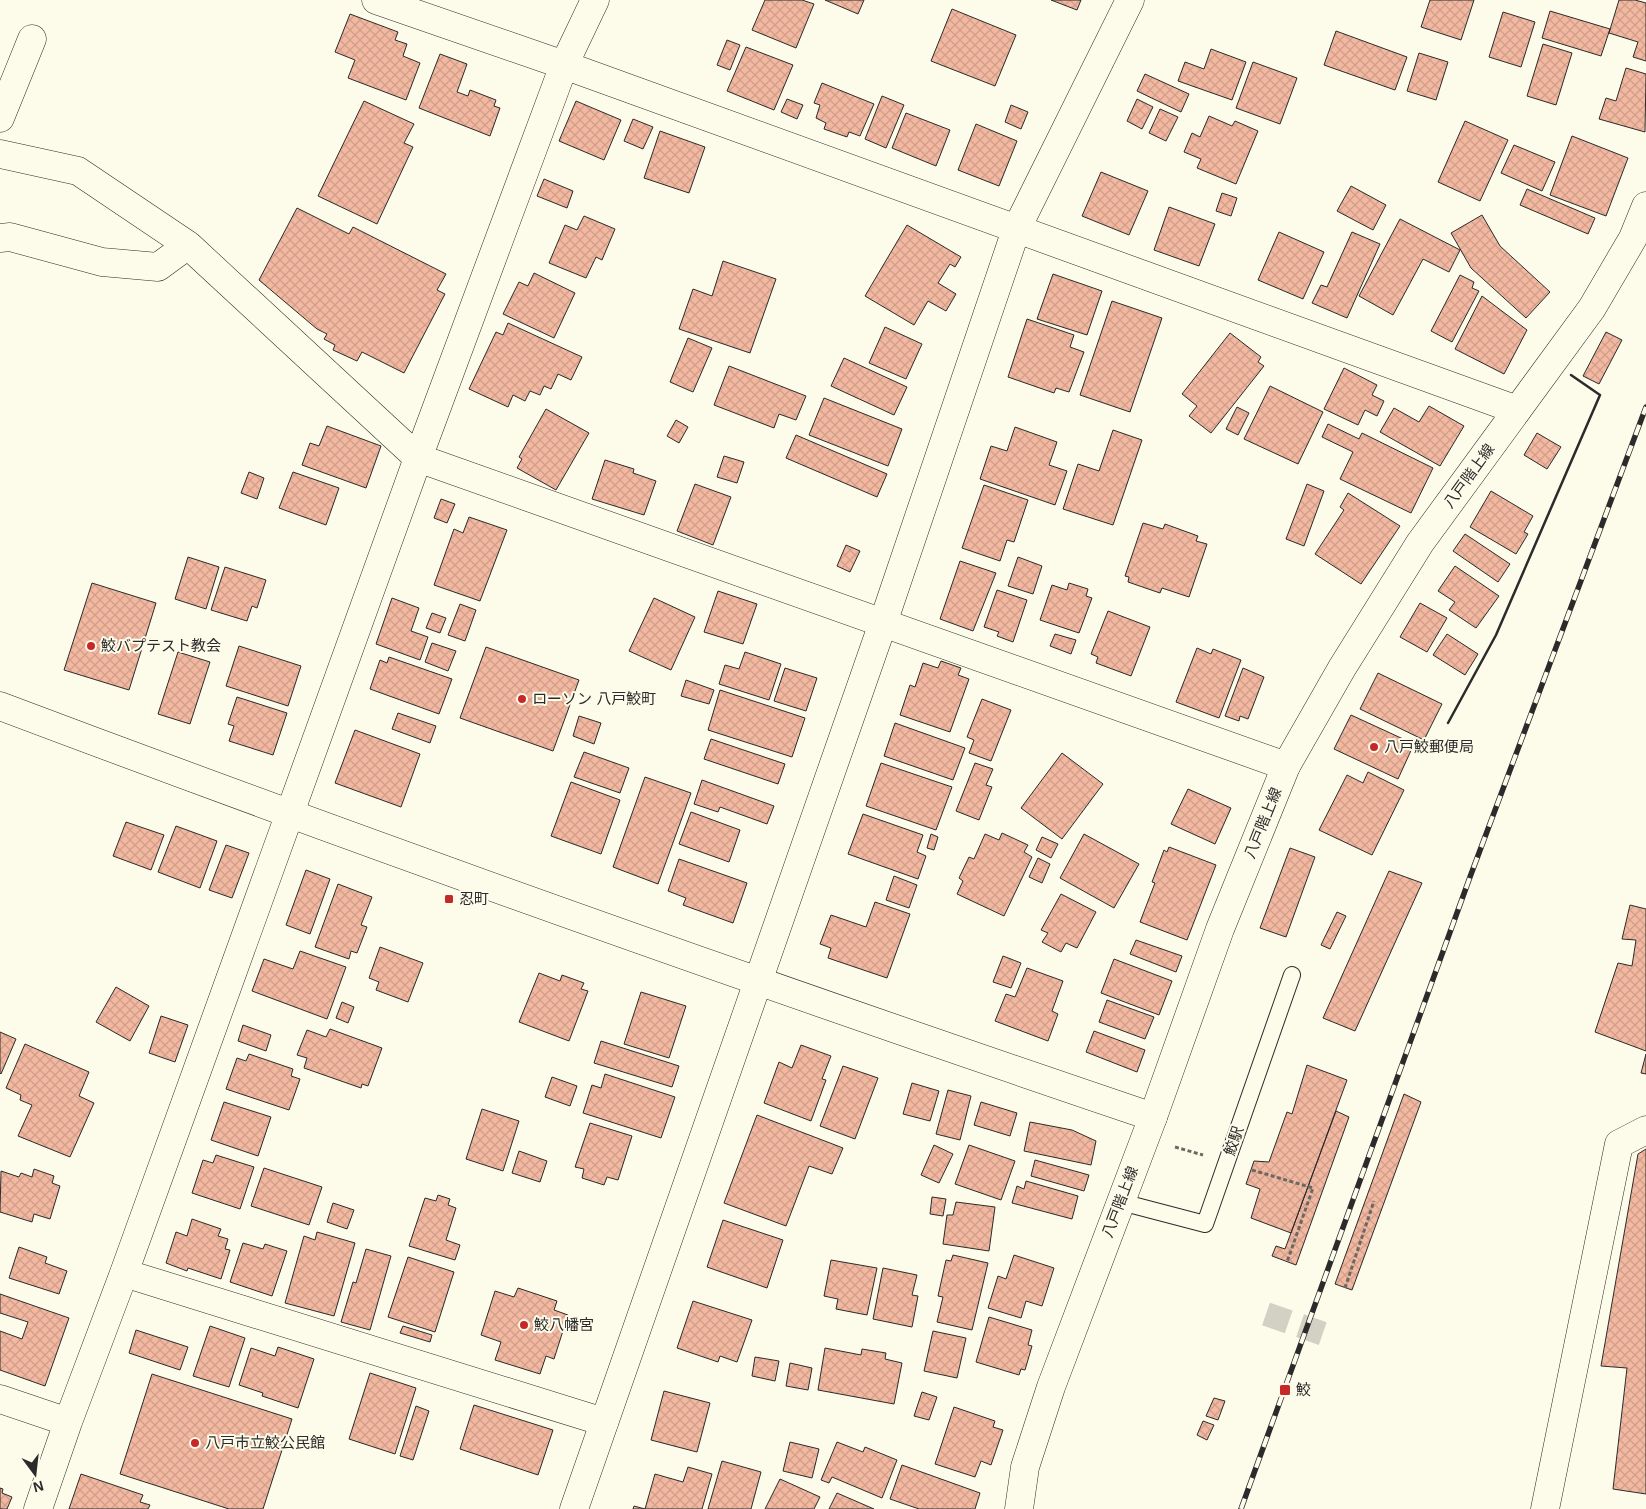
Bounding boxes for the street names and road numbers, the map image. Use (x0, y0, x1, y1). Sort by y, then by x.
street label: 八戸階上線 (1440, 440, 1498, 511)
street label: 八戸階上線 (1241, 785, 1284, 861)
street label: 鮫駅 (1221, 1124, 1246, 1158)
street label: 八戸階上線 (1098, 1164, 1141, 1240)

